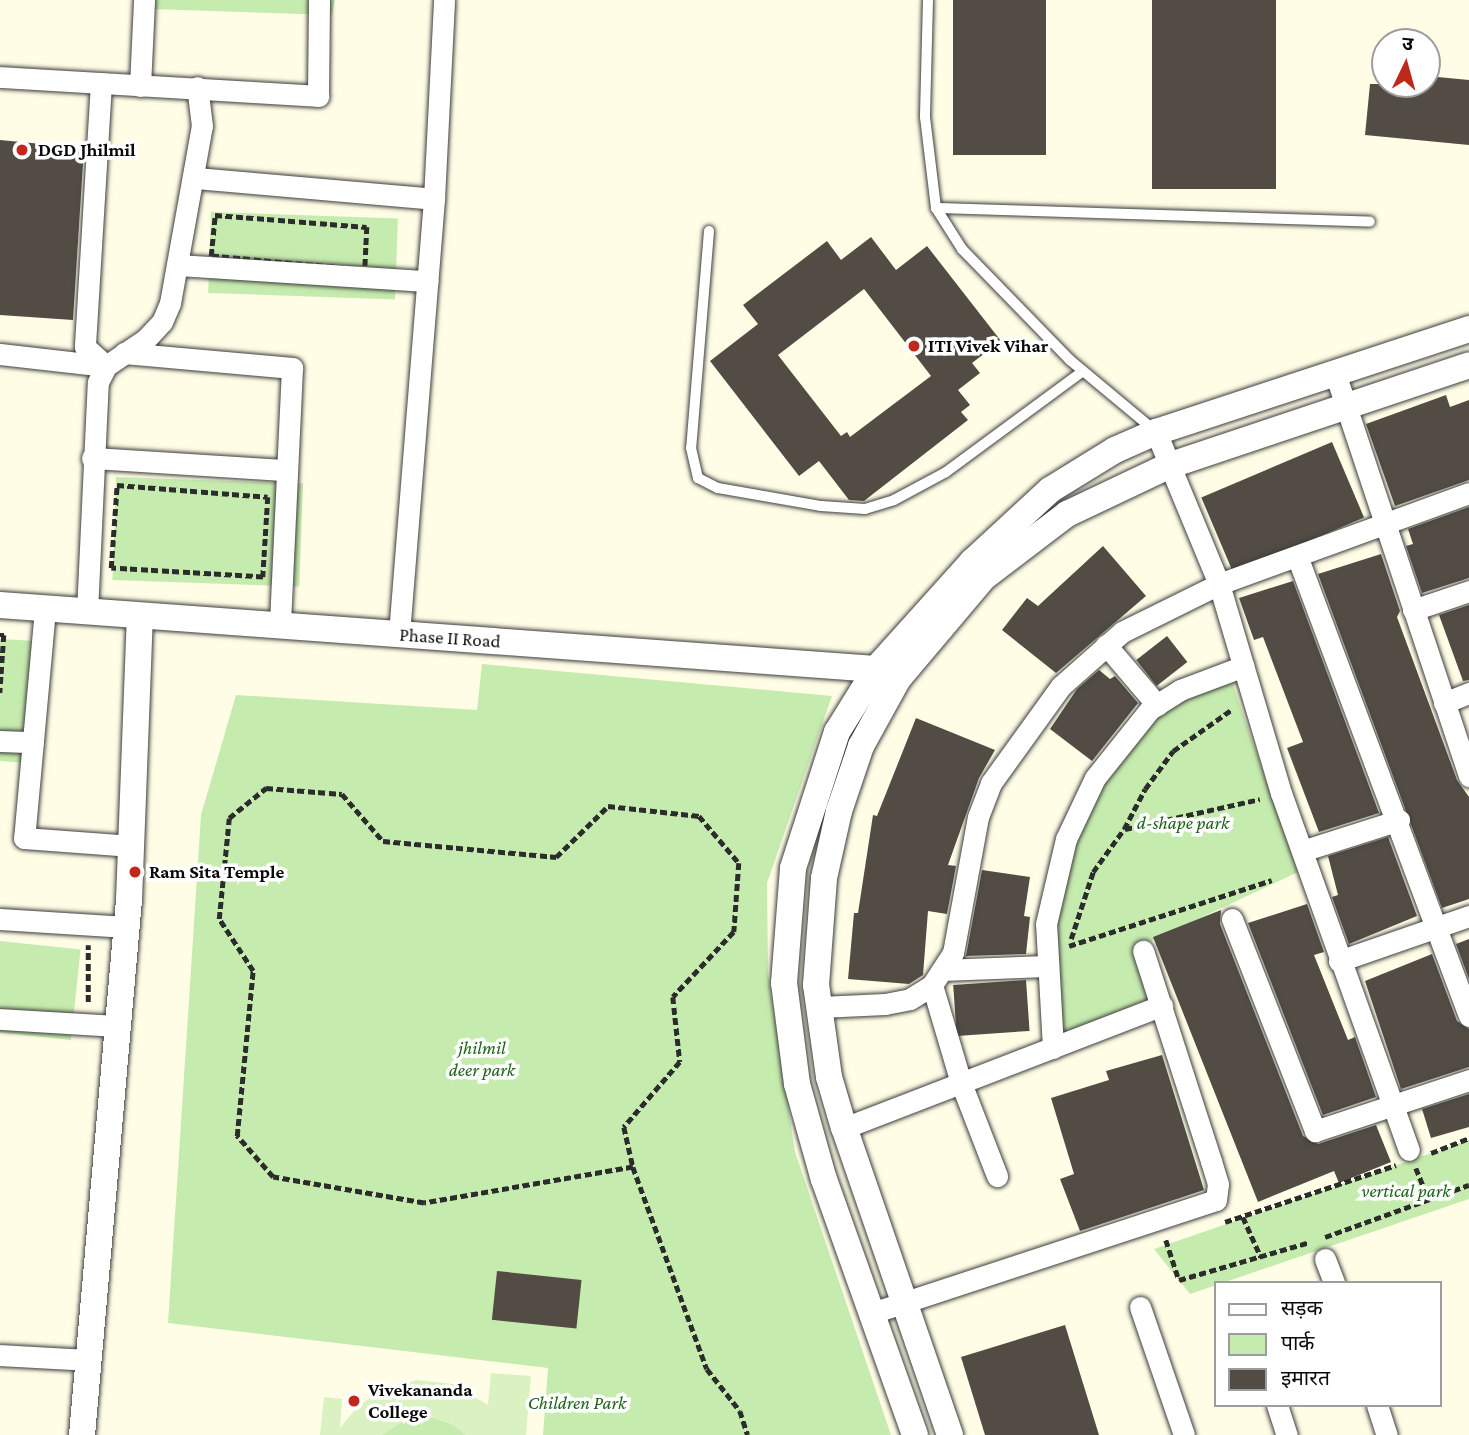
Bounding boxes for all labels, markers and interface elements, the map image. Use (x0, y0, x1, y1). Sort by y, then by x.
north arrow (1371, 28, 1441, 98)
text: उ (1401, 33, 1414, 55)
place label: DGD Jhilmil (38, 139, 136, 161)
marker: DGD Jhilmil (12, 140, 32, 160)
place label: ITI Vivek Vihar (928, 335, 1048, 357)
marker: ITI Vivek Vihar (906, 338, 922, 354)
street label: Phase II Road (399, 623, 501, 653)
park label: d-shape park (1137, 812, 1229, 834)
place label: Ram Sita Temple (149, 861, 284, 883)
marker: Ram Sita Temple (127, 864, 143, 880)
park label: jhilmil deer park (449, 1037, 515, 1081)
park label: vertical park (1361, 1180, 1451, 1202)
legend (1214, 1281, 1441, 1407)
text: सड़क (1281, 1296, 1323, 1320)
text: पार्क (1281, 1331, 1315, 1355)
text: इमारत (1281, 1366, 1330, 1390)
place label: Vivekananda College (368, 1379, 472, 1423)
park label: Children Park (528, 1392, 626, 1414)
marker: Vivekananda College (346, 1393, 362, 1409)

